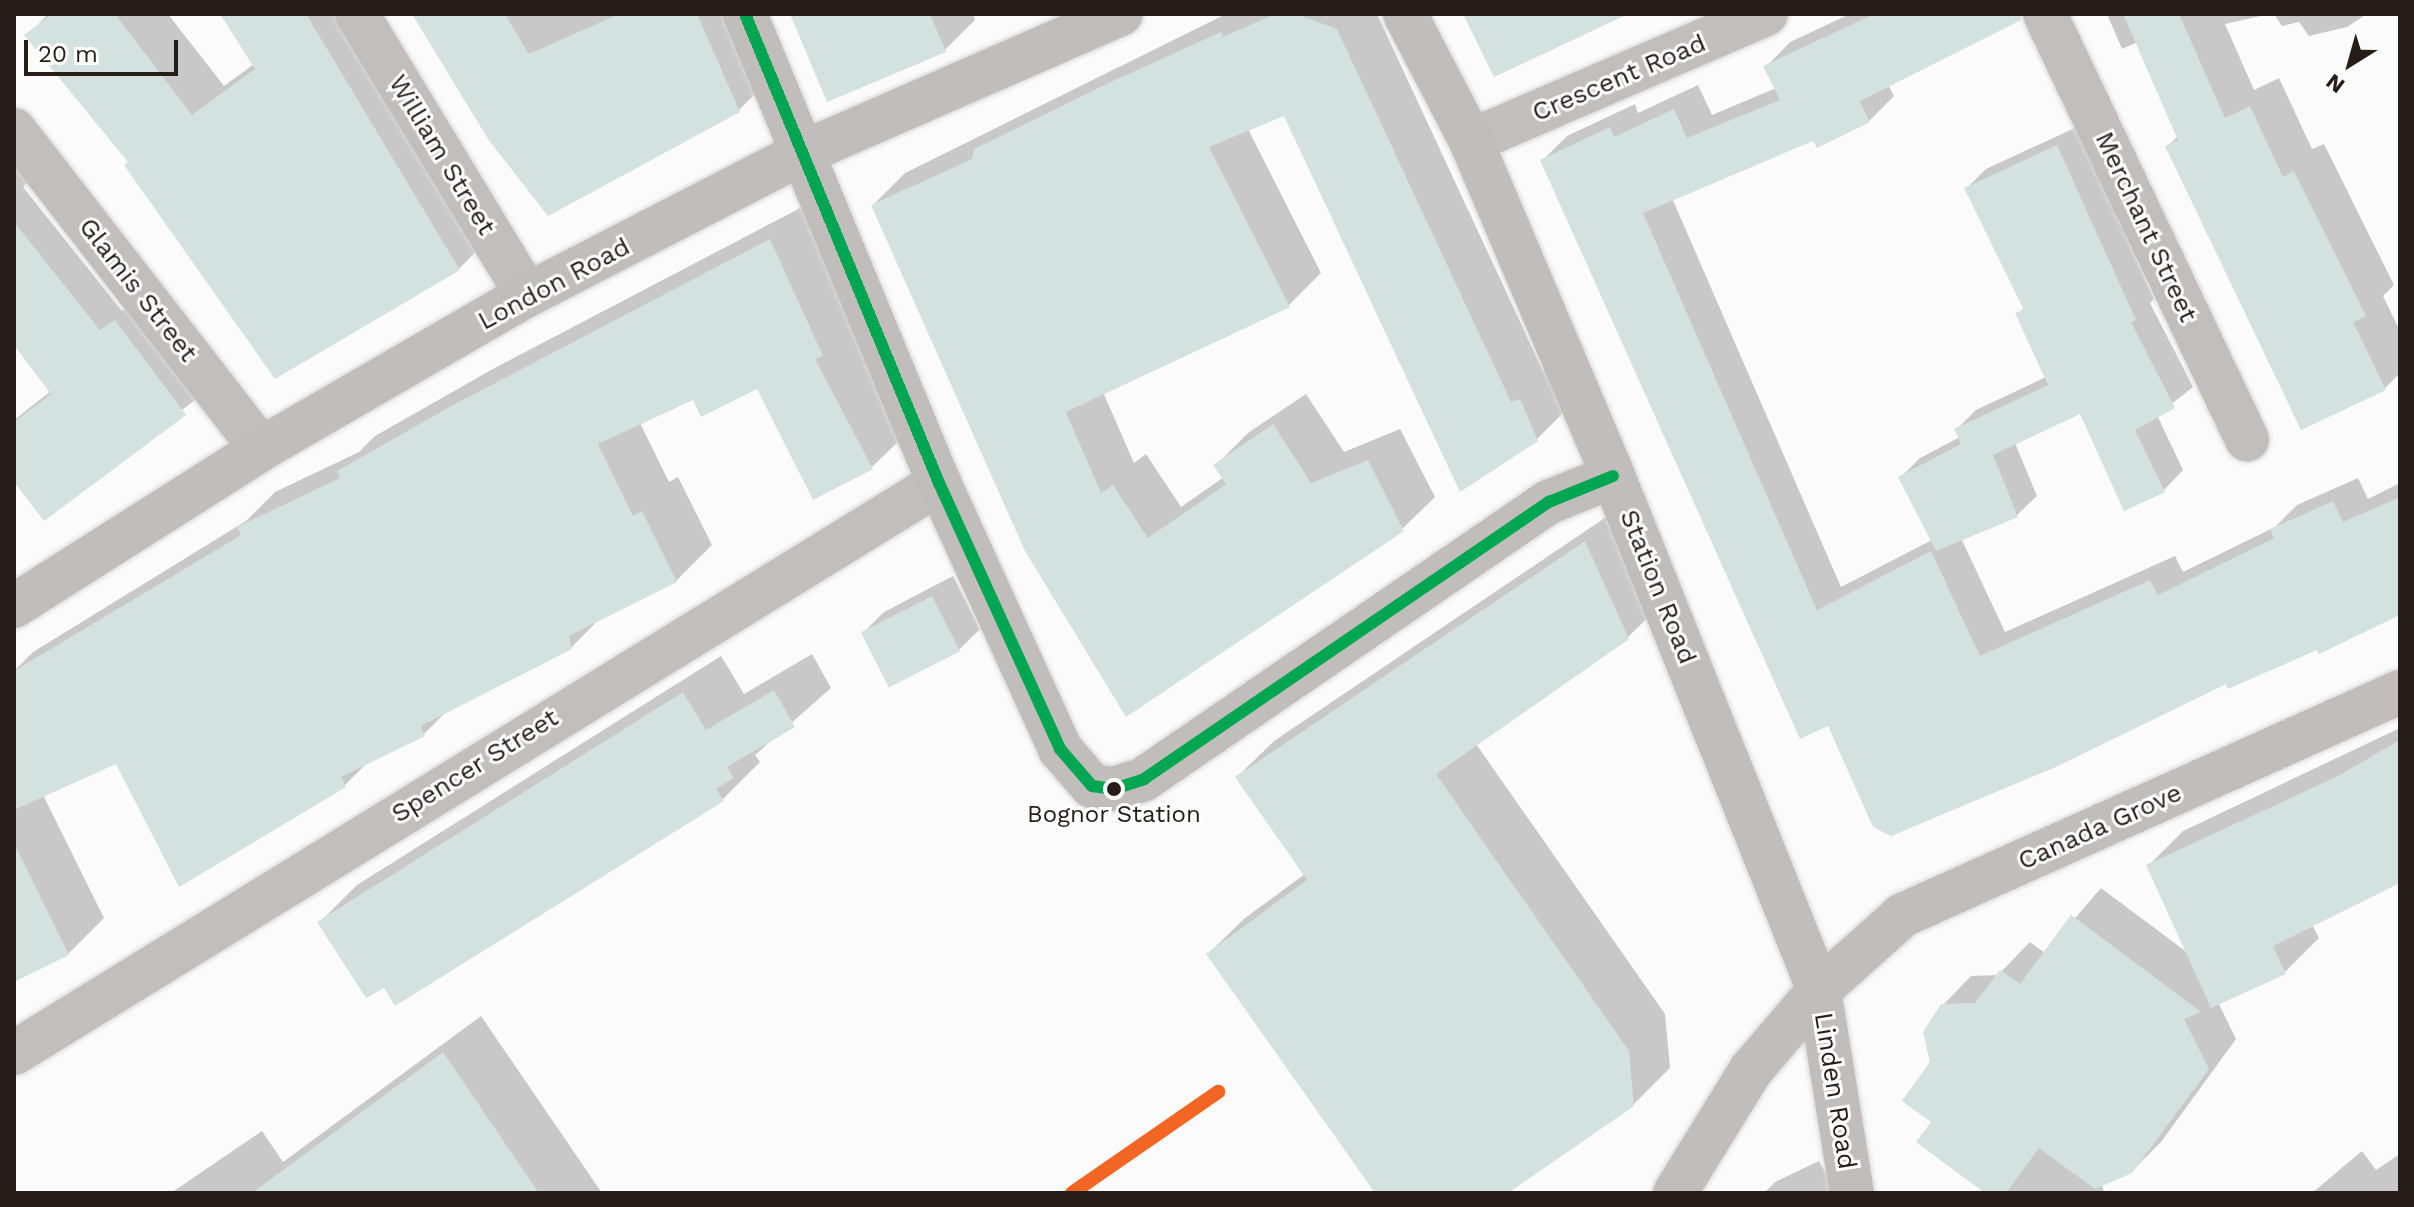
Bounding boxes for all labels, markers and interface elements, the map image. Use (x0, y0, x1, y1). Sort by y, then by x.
scale bar (28, 24, 182, 74)
north arrow (2310, 24, 2390, 104)
street label: Crescent Road (1528, 27, 1710, 129)
text: 20 m (38, 40, 98, 68)
street label: William Street (382, 69, 502, 241)
text: N (2321, 69, 2349, 98)
street label: Merchant Street (2088, 127, 2204, 327)
street label: Glamis Street (72, 212, 204, 368)
street label: London Road (473, 231, 635, 337)
street label: Station Road (1613, 505, 1703, 669)
street label: Spencer Street (386, 702, 564, 830)
street label: Canada Grove (2013, 777, 2187, 877)
marker: Bognor Station (1106, 781, 1122, 797)
place label: Bognor Station (1027, 801, 1201, 829)
street label: Linden Road (1807, 1010, 1863, 1172)

